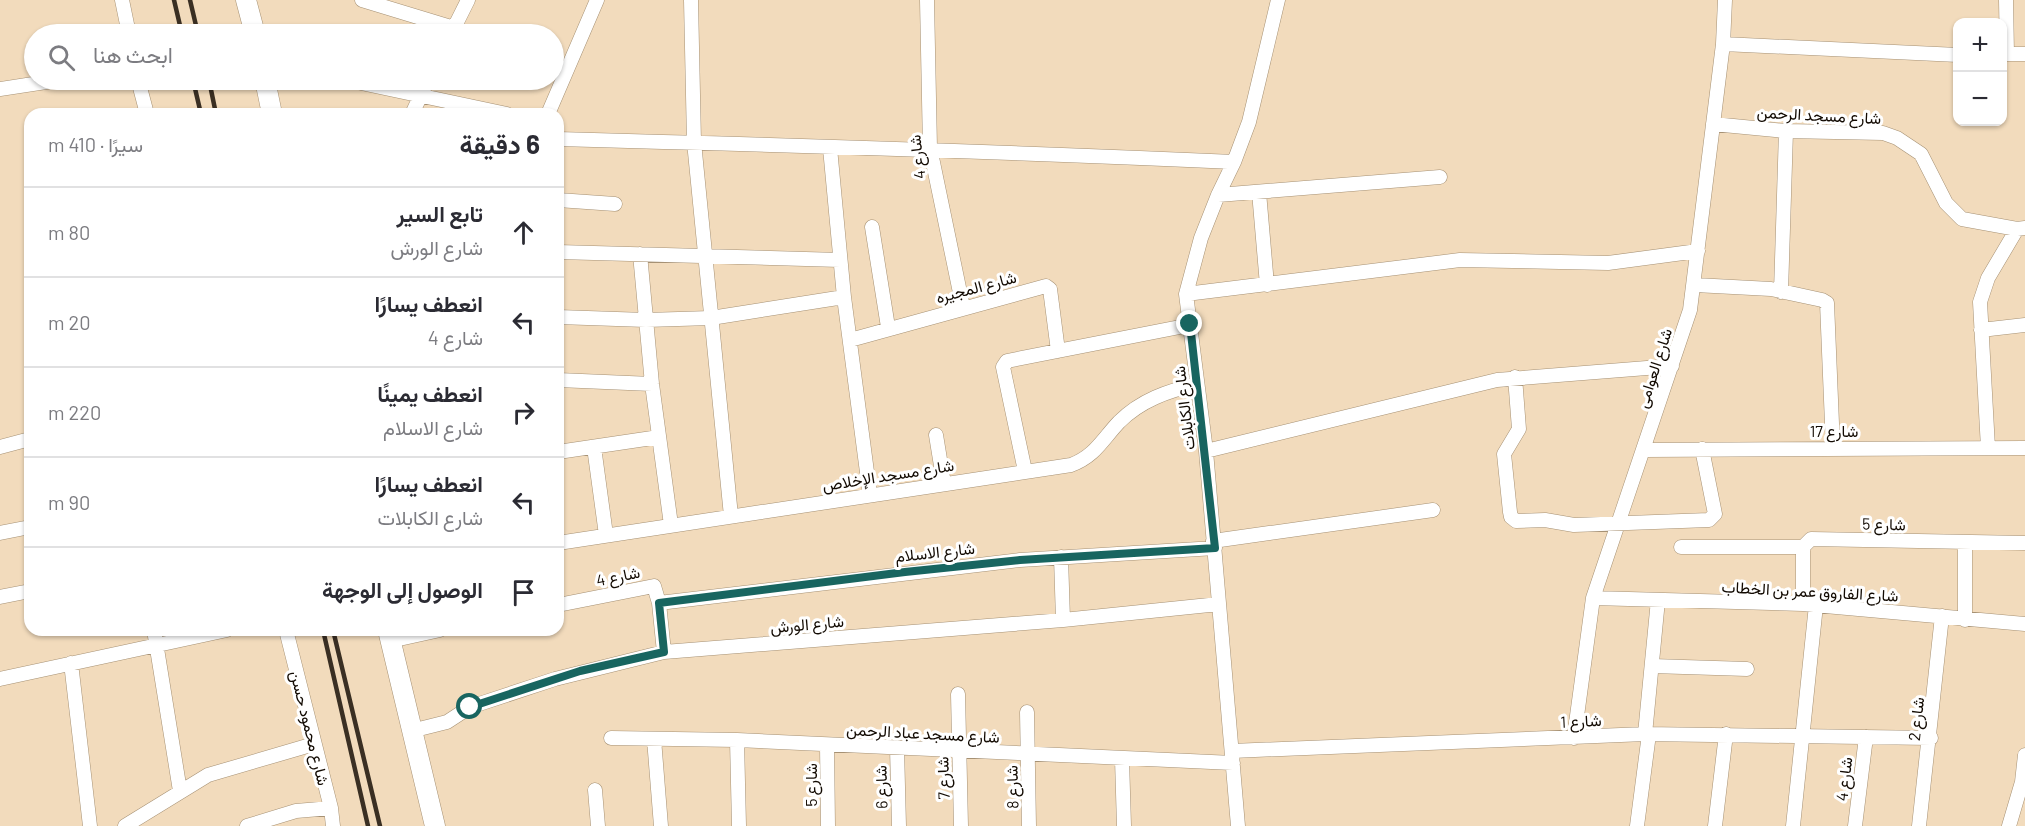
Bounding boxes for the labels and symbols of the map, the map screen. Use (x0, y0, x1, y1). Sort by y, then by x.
street label: شارع مسجد الرحمن (1756, 102, 1882, 130)
street label: شارع 4 (904, 134, 932, 180)
street label: شارع المجيره (934, 267, 1019, 309)
route end (1176, 310, 1202, 336)
street label: شارع العوامى (1632, 325, 1678, 411)
street label: شارع الكابلات (1169, 365, 1201, 451)
street label: شارع 17 (1810, 421, 1858, 443)
street label: شارع مسجد الإخلاص (821, 455, 956, 497)
street label: شارع 5 (1862, 514, 1906, 536)
street label: شارع الاسلام (894, 538, 976, 568)
street label: شارع 4 (594, 562, 642, 592)
street label: شارع الفاروق عمر بن الخطاب (1721, 576, 1899, 608)
street label: شارع الورش (769, 611, 845, 639)
street label: شارع محمود حسن (284, 668, 334, 788)
route start (456, 693, 482, 719)
street label: شارع 2 (1904, 696, 1930, 742)
street label: شارع 1 (1560, 710, 1602, 734)
street label: شارع مسجد عباد الرحمن (846, 719, 1000, 749)
street label: شارع 7 (932, 756, 956, 800)
street label: شارع 4 (1831, 756, 1859, 802)
street label: شارع 5 (801, 763, 823, 807)
street label: شارع 6 (871, 765, 893, 809)
street label: شارع 8 (1002, 765, 1024, 809)

